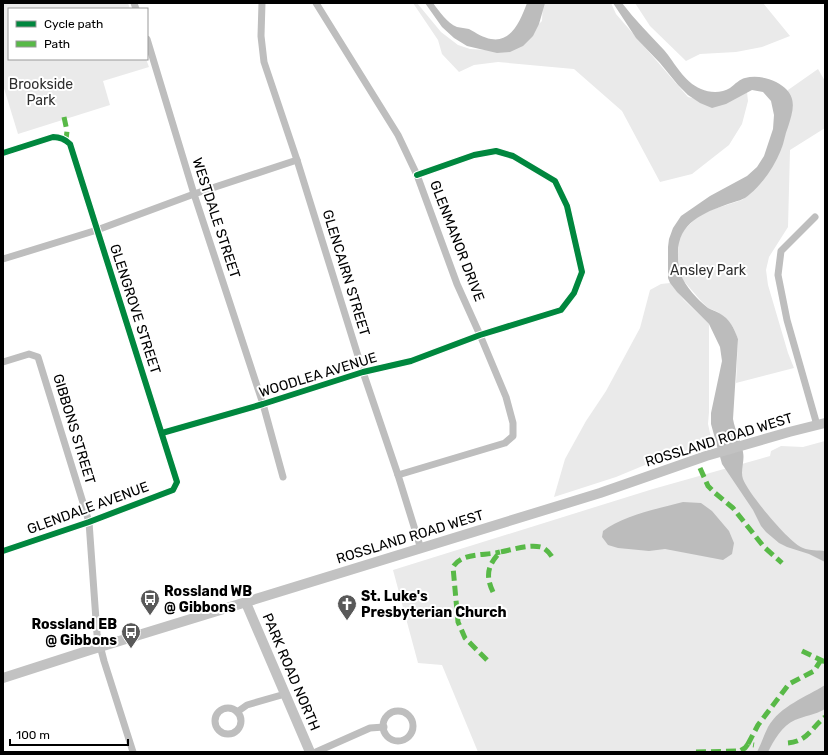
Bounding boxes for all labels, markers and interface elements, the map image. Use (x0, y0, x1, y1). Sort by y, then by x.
legend (8, 8, 148, 60)
text: Cycle path (44, 17, 103, 31)
text: Path (44, 37, 70, 51)
park label: Brookside Park (9, 76, 73, 109)
street label: WESTDALE STREET (188, 155, 244, 281)
street label: GLENMANOR DRIVE (426, 178, 488, 304)
street label: GLENCAIRN STREET (319, 208, 373, 338)
street label: GLENGROVE STREET (106, 242, 164, 376)
park label: Ansley Park (670, 262, 747, 279)
street label: WOODLEA AVENUE (257, 349, 379, 401)
street label: GIBBONS STREET (49, 372, 99, 486)
street label: ROSSLAND ROAD WEST (643, 409, 795, 471)
street label: GLENDALE AVENUE (25, 478, 151, 538)
street label: ROSSLAND ROAD WEST (334, 506, 486, 568)
place label: Rossland WB @ Gibbons (164, 583, 252, 616)
bus stop icon: Rossland WB @ Gibbons (139, 588, 161, 616)
place label: St. Luke's Presbyterian Church (361, 588, 507, 621)
church icon: St. Luke's Presbyterian Church (336, 593, 358, 621)
street label: PARK ROAD NORTH (259, 611, 323, 733)
place label: Rossland EB @ Gibbons (31, 616, 117, 649)
bus stop icon: Rossland EB @ Gibbons (120, 621, 142, 649)
scale bar (10, 721, 128, 747)
text: 100 m (16, 728, 50, 742)

